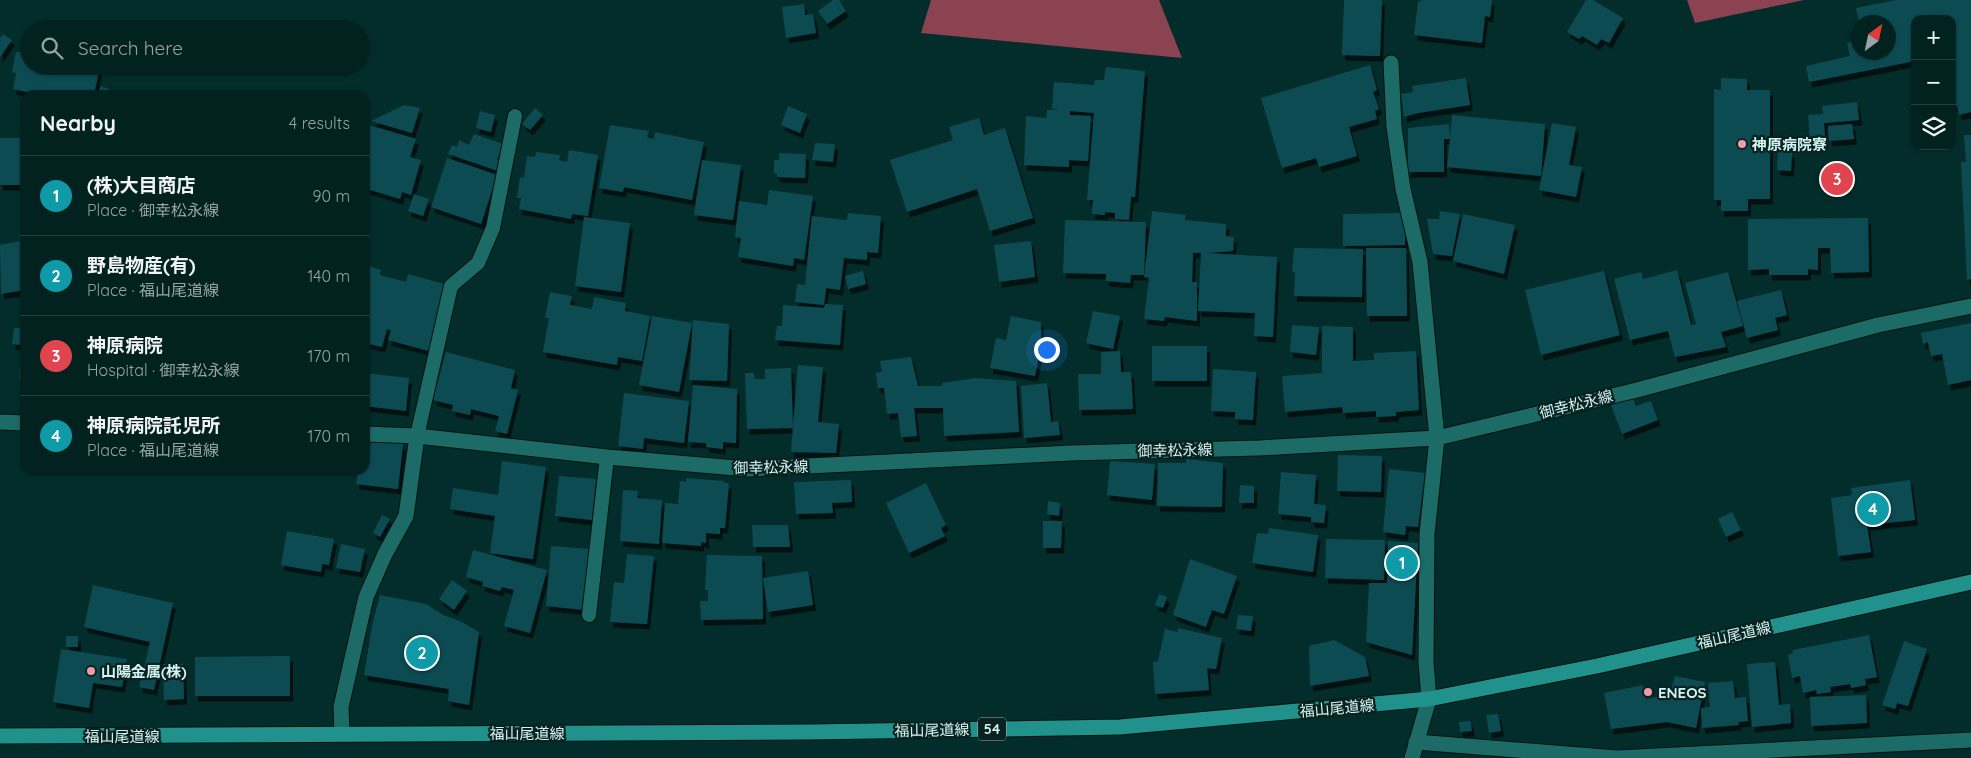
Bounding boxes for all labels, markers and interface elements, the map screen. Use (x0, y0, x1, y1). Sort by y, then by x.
north arrow (1851, 15, 1896, 60)
map controls (1911, 15, 1956, 150)
button: + (1911, 15, 1956, 60)
search box (20, 20, 370, 75)
icon: search (38, 34, 66, 62)
text: Search here (78, 36, 183, 60)
button: − (1911, 60, 1956, 105)
button: layers (1911, 105, 1956, 150)
text: Nearby (40, 110, 116, 136)
text: 4 results (289, 113, 350, 133)
place label: 神原病院寮 (1751, 135, 1827, 154)
marker: 神原病院寮 (1736, 138, 1748, 150)
pin: 3 (1821, 160, 1853, 198)
text: (株)大目商店 (87, 173, 196, 197)
text: 1 (53, 186, 59, 206)
text: 90 m (313, 186, 350, 206)
text: Place · 御幸松永線 (87, 200, 219, 220)
text: 野島物産(有) (87, 253, 196, 277)
text: 2 (51, 266, 61, 286)
text: 140 m (307, 266, 350, 286)
text: Place · 福山尾道線 (87, 280, 219, 300)
text: 神原病院 (87, 333, 163, 357)
your location (1034, 337, 1060, 363)
text: 3 (52, 346, 60, 366)
text: 170 m (307, 346, 350, 366)
text: Hospital · 御幸松永線 (87, 360, 239, 380)
street label: 御幸松永線 (1537, 386, 1615, 422)
text: 神原病院託児所 (87, 413, 220, 437)
text: 4 (51, 426, 61, 446)
text: 170 m (307, 426, 350, 446)
text: Place · 福山尾道線 (87, 440, 219, 460)
street label: 御幸松永線 (1137, 440, 1213, 460)
street label: 御幸松永線 (733, 457, 809, 477)
pin: 4 (1857, 490, 1889, 528)
pin: 1 (1386, 544, 1418, 582)
street label: 福山尾道線 (1695, 617, 1773, 653)
pin: 2 (406, 634, 438, 672)
place label: 山陽金属(株) (101, 662, 187, 681)
marker: 山陽金属(株) (85, 665, 97, 677)
place label: ENEOS (1658, 683, 1707, 702)
marker: ENEOS (1642, 686, 1654, 698)
street label: 福山尾道線 (1299, 695, 1375, 721)
road number: 54 (978, 718, 1006, 741)
street label: 福山尾道線 (894, 720, 970, 740)
street label: 福山尾道線 (489, 724, 565, 743)
street label: 福山尾道線 (84, 727, 160, 746)

